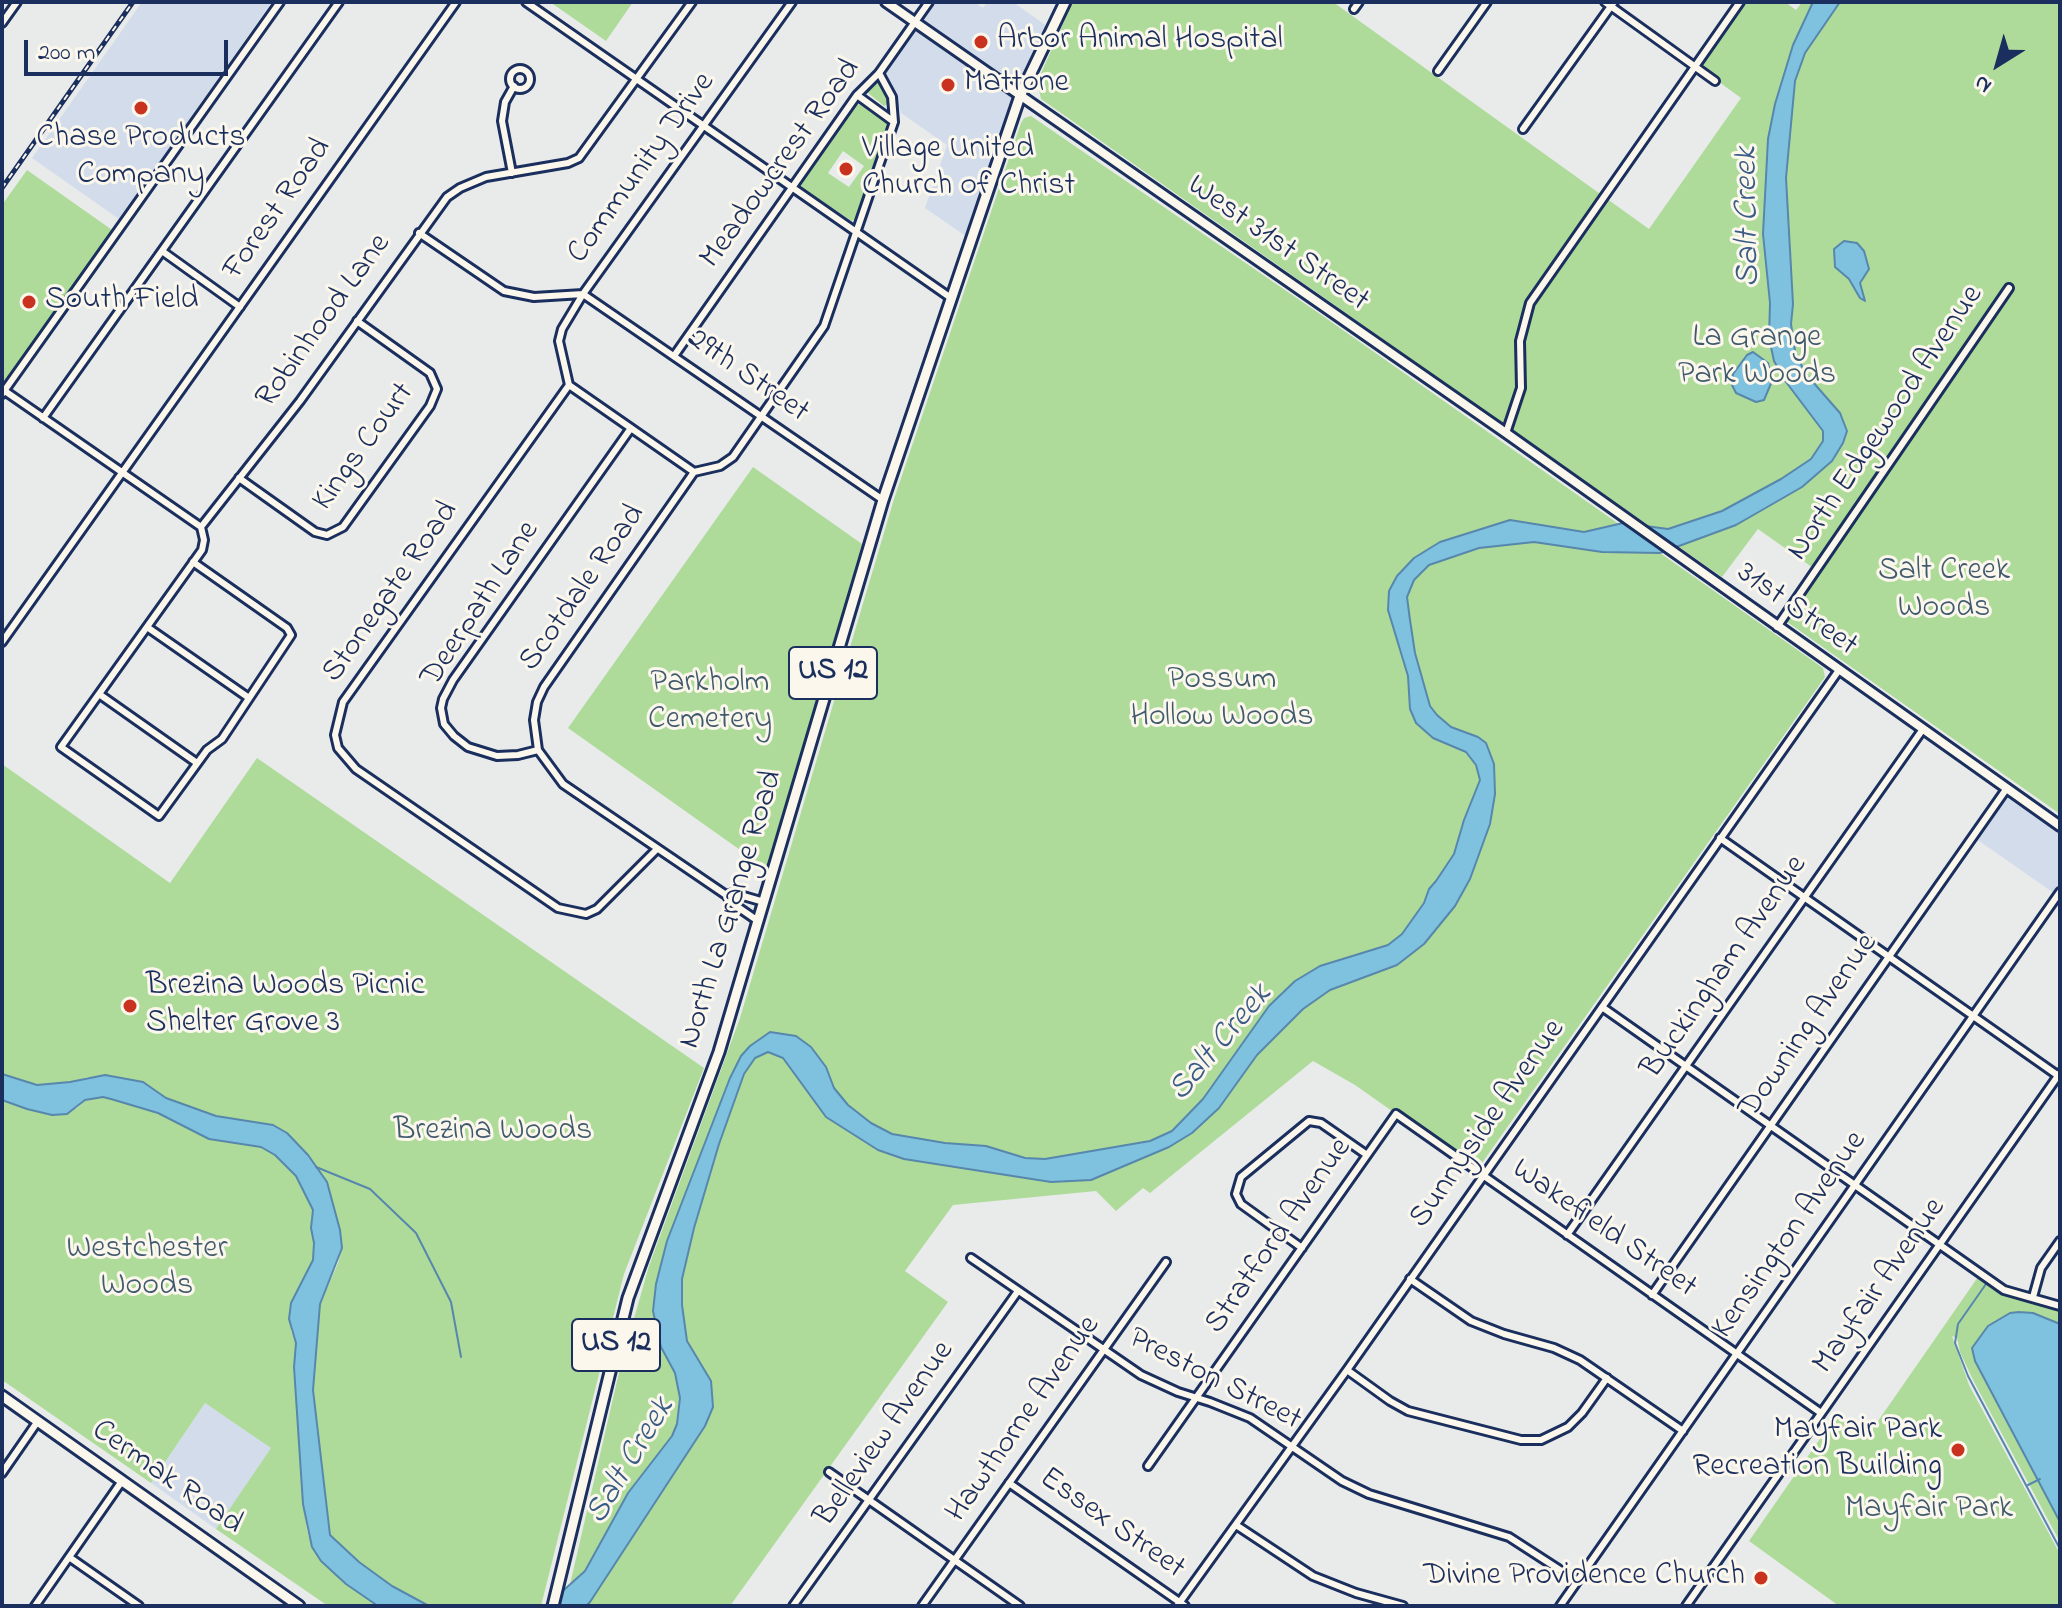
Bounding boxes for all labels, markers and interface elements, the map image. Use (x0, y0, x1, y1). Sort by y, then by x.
place label: Arbor Animal Hospital (997, 23, 1283, 61)
scale bar (28, 24, 232, 74)
north arrow (1958, 24, 2038, 104)
marker: Arbor Animal Hospital (972, 33, 990, 51)
text: 200 m (38, 36, 95, 71)
street label: Meadowcrest Road (693, 53, 871, 277)
street label: Community Drive (561, 66, 725, 272)
place label: Mattone (964, 66, 1069, 104)
text: N (1968, 66, 1999, 100)
marker: Mattone (939, 76, 957, 94)
marker: Chase Products Company (132, 99, 150, 117)
place label: Chase Products Company (36, 121, 246, 196)
street label: Forest Road (216, 132, 342, 288)
place label: Village United Church of Christ (862, 132, 1075, 207)
water label: Salt Creek (1728, 146, 1772, 288)
marker: Village United Church of Christ (837, 160, 855, 178)
street label: West 31st Street (1179, 168, 1375, 322)
street label: Robinhood Lane (249, 228, 401, 416)
street label: North Edgewood Avenue (1781, 279, 1993, 569)
place label: South Field (45, 283, 199, 321)
marker: South Field (20, 293, 38, 311)
street label: 29th Street (679, 321, 815, 433)
park label: La Grange Park Woods (1678, 321, 1836, 396)
street label: Kings Court (306, 377, 424, 519)
street label: Stonegate Road (315, 495, 469, 691)
street label: Scotdale Road (512, 498, 656, 680)
street label: Deerpath Lane (414, 515, 550, 695)
park label: Salt Creek Woods (1878, 554, 2010, 629)
street label: 31st Street (1728, 555, 1864, 667)
road number: US 12 (789, 647, 877, 699)
park label: Possum Hollow Woods (1130, 663, 1314, 738)
park label: Parkholm Cemetery (648, 666, 772, 741)
street label: North La Grange Road (672, 766, 794, 1054)
street label: Buckingham Avenue (1635, 849, 1817, 1087)
street label: Downing Avenue (1732, 927, 1888, 1127)
place label: Brezina Woods Picnic Shelter Grove 3 (146, 969, 425, 1044)
water label: Salt Creek (1161, 977, 1283, 1111)
marker: Brezina Woods Picnic Shelter Grove 3 (121, 997, 139, 1015)
street label: Sunnyside Avenue (1403, 1013, 1575, 1237)
park label: Brezina Woods (394, 1114, 592, 1152)
street label: Kensington Avenue (1705, 1125, 1877, 1347)
street label: Stratford Avenue (1198, 1132, 1362, 1342)
street label: Wakefield Street (1503, 1152, 1703, 1308)
street label: Mayfair Avenue (1806, 1192, 1956, 1382)
park label: Westchester Woods (66, 1232, 228, 1307)
street label: Hawthorne Avenue (940, 1309, 1110, 1531)
road number: US 12 (572, 1319, 660, 1371)
street label: Preston Street (1121, 1321, 1307, 1441)
street label: Belleview Avenue (808, 1335, 964, 1535)
water label: Salt Creek (578, 1391, 686, 1533)
street label: Cermak Road (83, 1413, 249, 1545)
place label: Mayfair Park Recreation Building (1692, 1413, 1942, 1488)
marker: Mayfair Park Recreation Building (1949, 1441, 1967, 1459)
street label: Essex Street (1031, 1461, 1191, 1589)
park label: Mayfair Park (1845, 1492, 2013, 1530)
place label: Divine Providence Church (1423, 1559, 1745, 1597)
marker: Divine Providence Church (1752, 1569, 1770, 1587)

